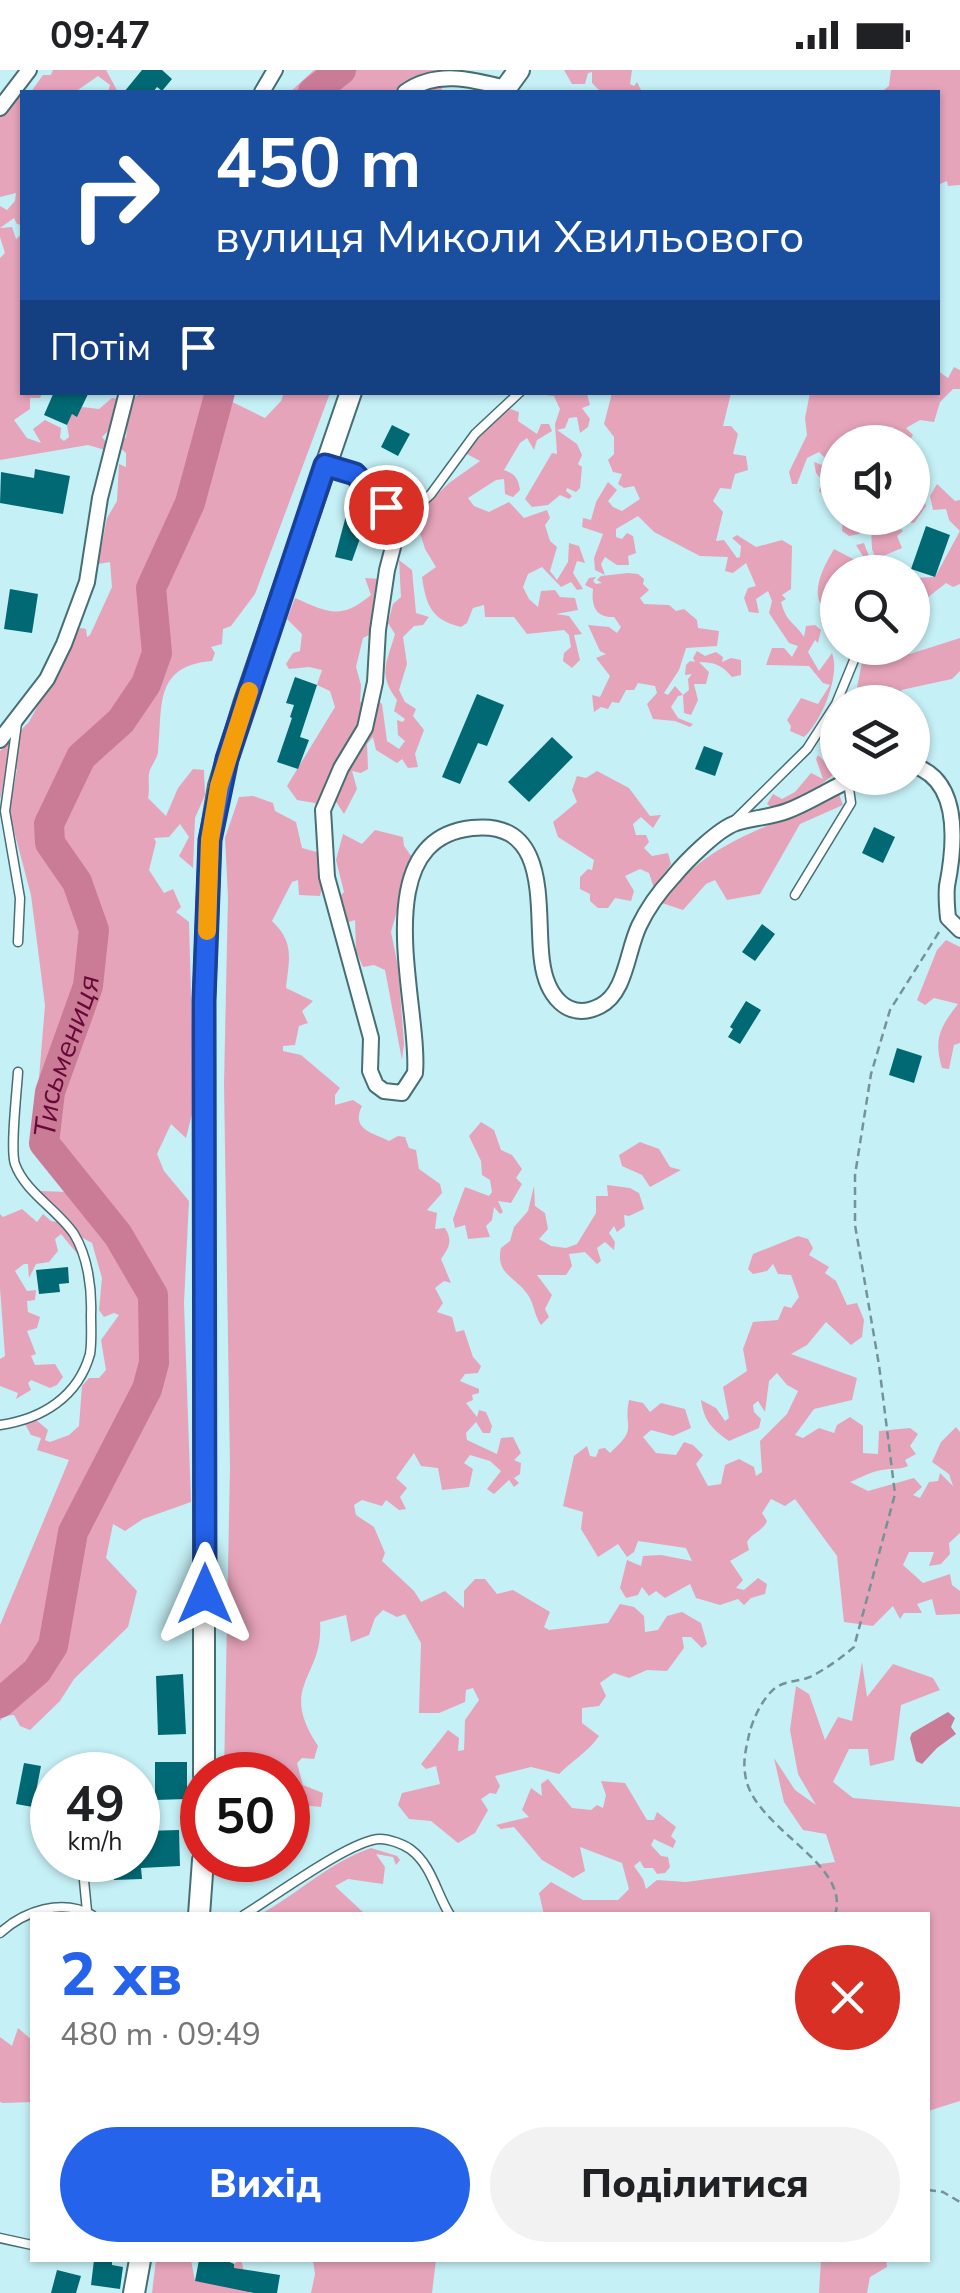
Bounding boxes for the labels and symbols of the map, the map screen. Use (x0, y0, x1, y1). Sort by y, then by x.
pin (344, 465, 429, 550)
water label: Тисьмениця (25, 973, 110, 1140)
position arrow (153, 1542, 257, 1646)
speed limit sign: 50 (180, 1752, 310, 1882)

